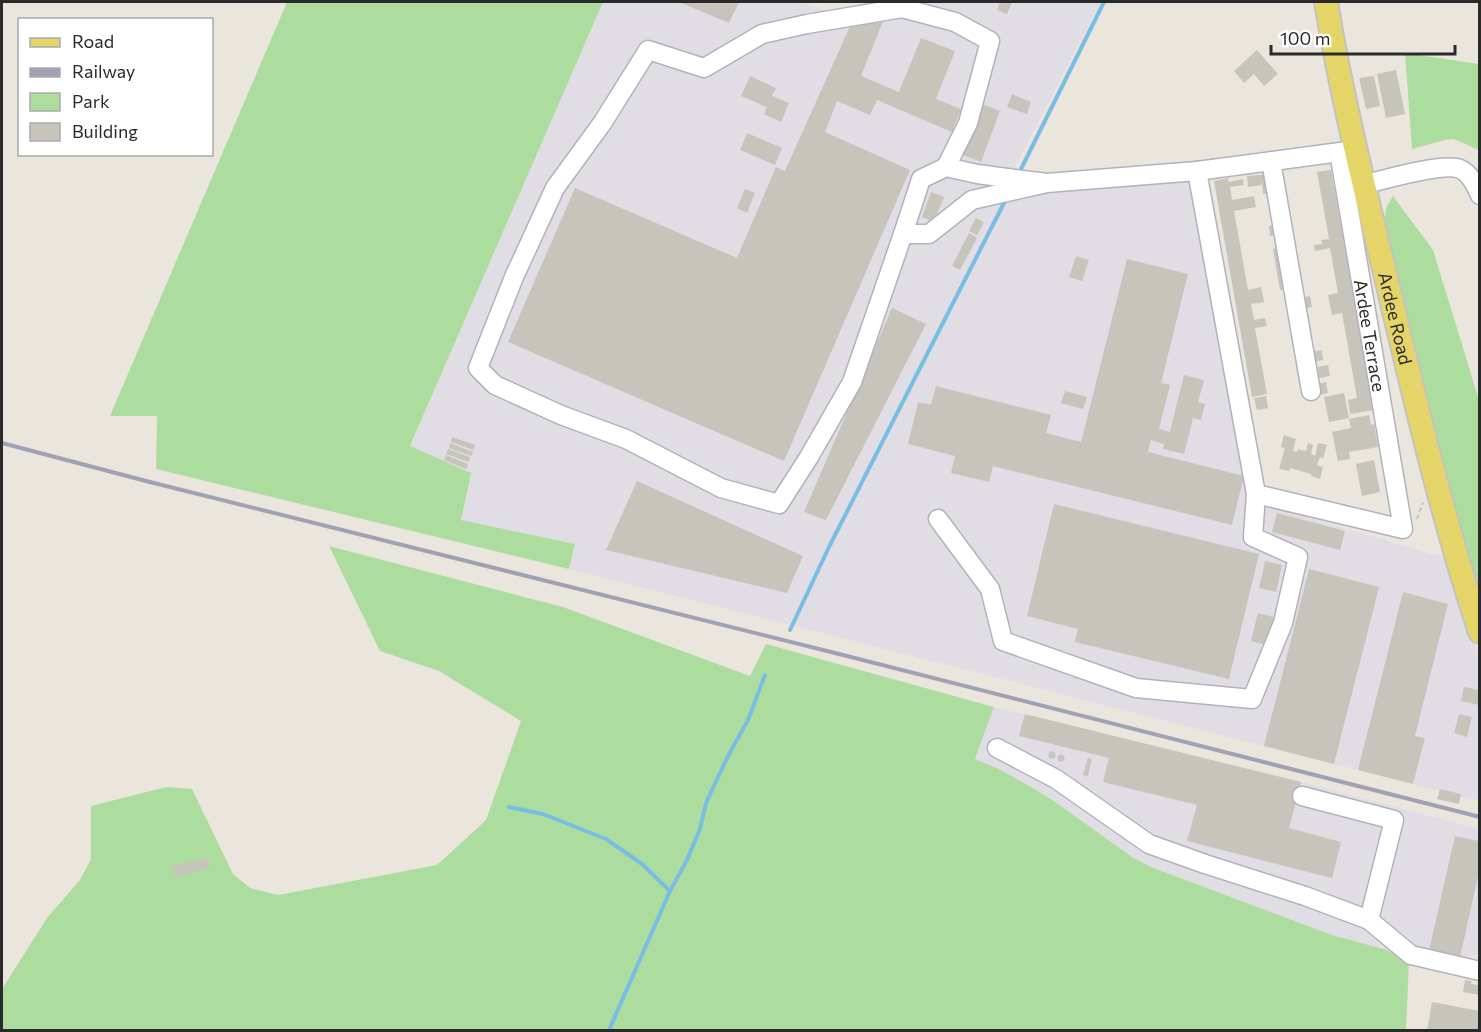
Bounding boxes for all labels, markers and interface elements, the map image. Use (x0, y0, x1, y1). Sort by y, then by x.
legend (18, 18, 213, 156)
scale bar (1271, 18, 1456, 56)
text: 100 m (1280, 27, 1330, 49)
text: Road (72, 30, 114, 52)
text: Railway (72, 60, 135, 82)
text: Park (72, 90, 110, 112)
text: Building (72, 120, 138, 142)
street label: Ardee Road (1374, 270, 1417, 367)
street label: Ardee Terrace (1350, 277, 1391, 393)

